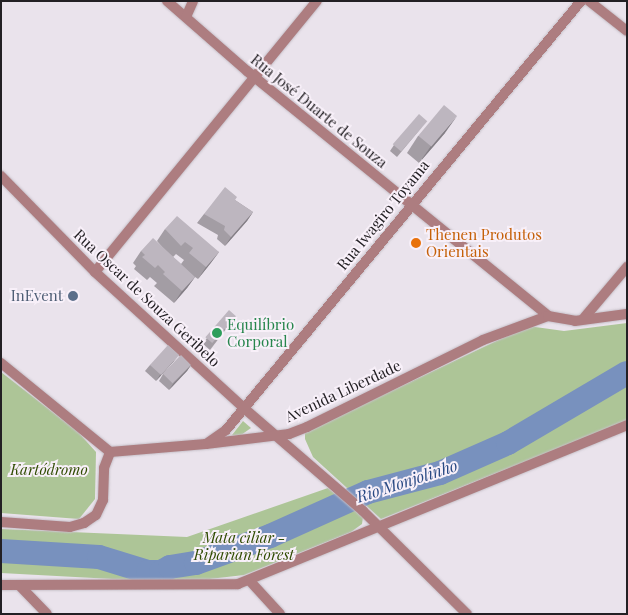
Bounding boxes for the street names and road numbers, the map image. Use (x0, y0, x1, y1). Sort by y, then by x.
street label: Rua José Duarte de Souza (247, 50, 391, 172)
street label: Rua Iwagiro Toyama (333, 156, 433, 274)
street label: Rua Oscar de Souza Geribelo (70, 225, 224, 371)
street label: Avenida Liberdade (282, 356, 404, 426)

